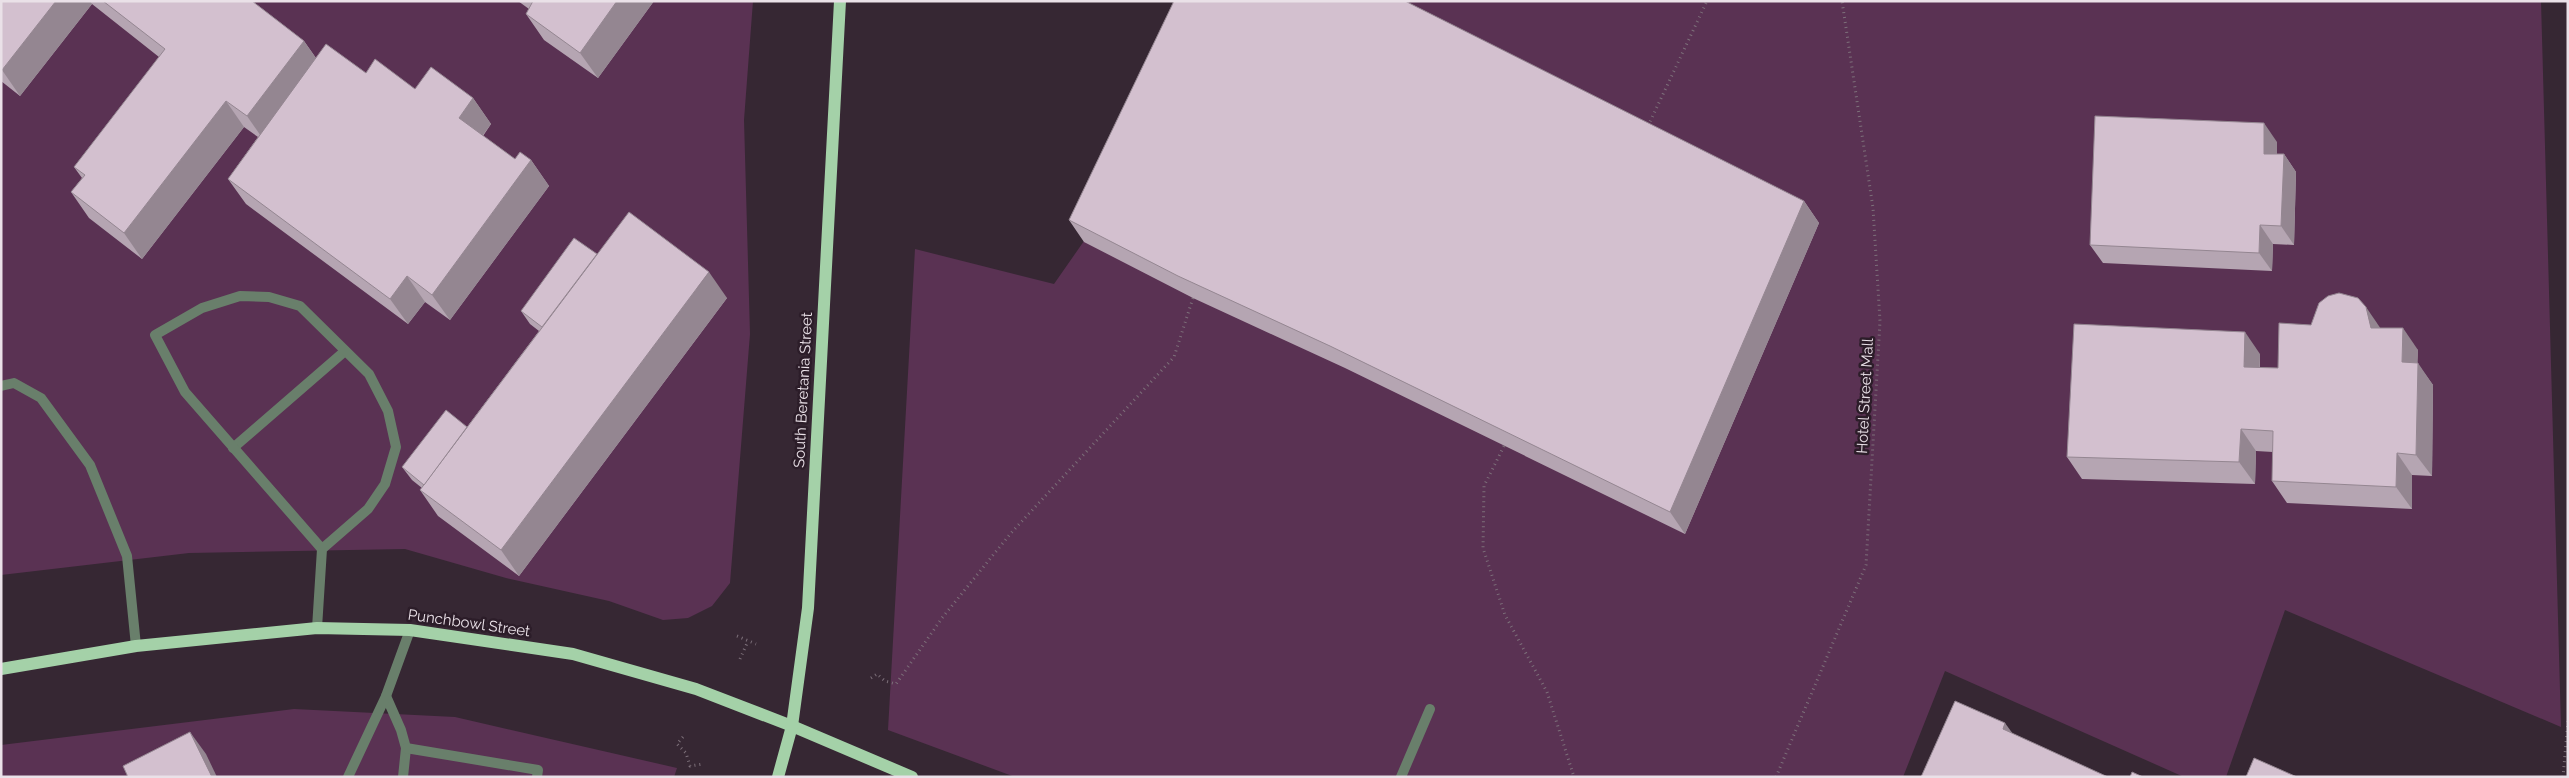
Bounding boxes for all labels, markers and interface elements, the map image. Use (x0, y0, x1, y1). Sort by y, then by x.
street label: South Beretania Street (790, 312, 816, 468)
street label: Hotel Street Mall (1853, 337, 1877, 454)
street label: Punchbowl Street (407, 606, 531, 640)

